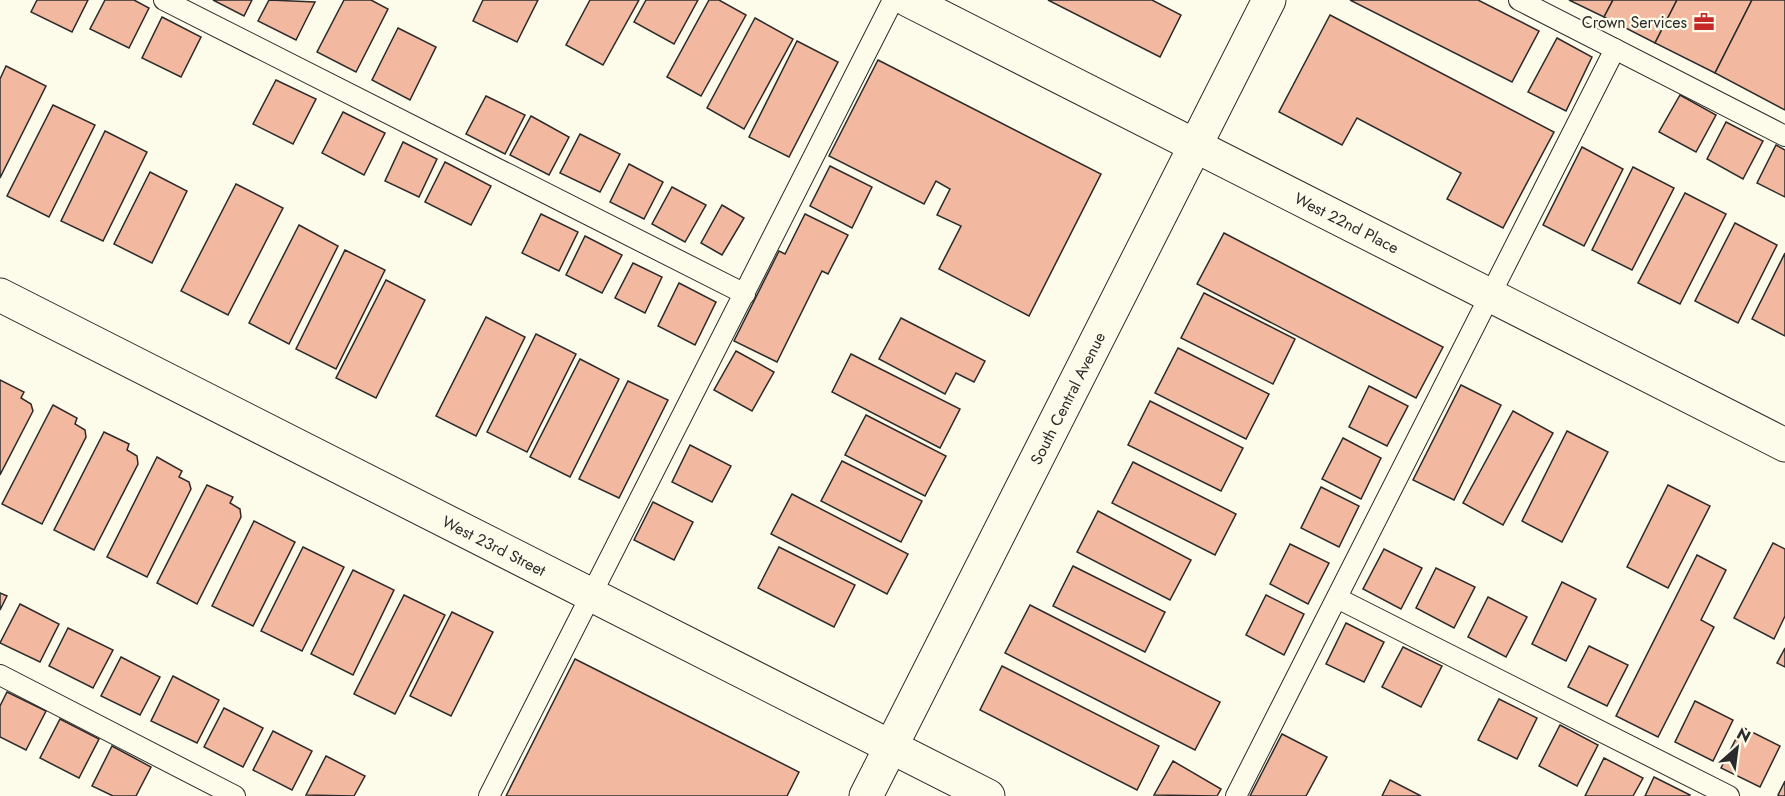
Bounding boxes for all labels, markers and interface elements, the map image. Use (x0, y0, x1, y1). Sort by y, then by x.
office icon: Crown Services (1692, 10, 1716, 34)
place label: Crown Services (1582, 11, 1687, 34)
street label: West 22nd Place (1290, 187, 1403, 259)
street label: South Central Avenue (1025, 328, 1111, 469)
street label: West 23rd Street (438, 510, 550, 582)
north arrow (1707, 718, 1767, 778)
text: N (1733, 722, 1755, 748)

